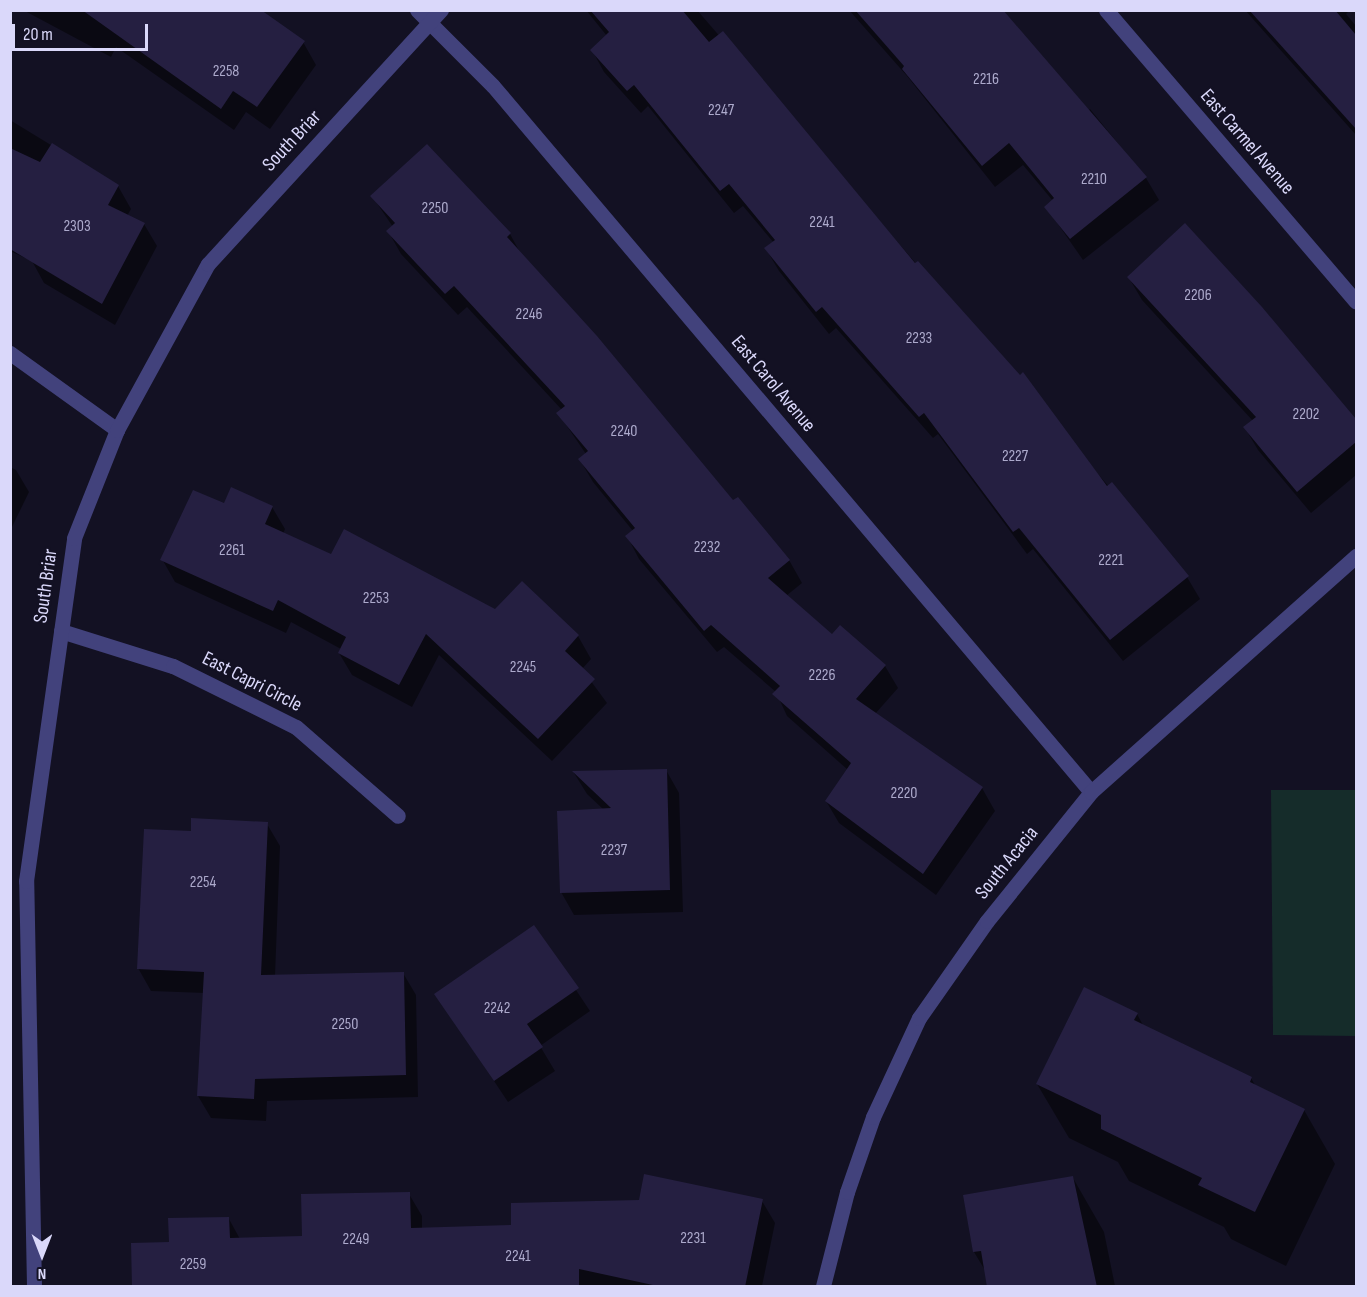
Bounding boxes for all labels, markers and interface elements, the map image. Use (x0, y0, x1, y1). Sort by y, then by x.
scale bar (15, 12, 152, 50)
text: 20 m (23, 24, 53, 45)
house number: 2258 (213, 62, 239, 82)
house number: 2216 (973, 70, 999, 90)
street label: East Carmel Avenue (1195, 84, 1299, 200)
house number: 2247 (708, 101, 734, 121)
street label: South Briar (258, 105, 326, 177)
house number: 2210 (1081, 170, 1107, 190)
house number: 2250 (422, 199, 448, 219)
house number: 2241 (809, 213, 835, 233)
house number: 2303 (63, 217, 91, 237)
house number: 2206 (1184, 286, 1212, 306)
house number: 2246 (516, 305, 542, 325)
house number: 2233 (906, 329, 932, 349)
street label: East Carol Avenue (726, 331, 820, 437)
house number: 2202 (1293, 405, 1319, 425)
house number: 2240 (611, 422, 637, 442)
house number: 2227 (1002, 447, 1028, 467)
house number: 2232 (694, 538, 720, 558)
house number: 2261 (219, 541, 245, 561)
street label: South Briar (29, 547, 63, 625)
house number: 2221 (1098, 551, 1124, 571)
house number: 2253 (363, 589, 389, 609)
street label: East Capri Circle (198, 647, 306, 717)
house number: 2245 (510, 658, 536, 678)
house number: 2226 (809, 666, 835, 686)
house number: 2220 (891, 784, 917, 804)
street label: South Acacia (970, 822, 1044, 904)
house number: 2237 (601, 841, 627, 861)
house number: 2254 (190, 873, 216, 893)
house number: 2242 (484, 999, 510, 1019)
house number: 2250 (332, 1015, 358, 1035)
north arrow (12, 1225, 72, 1285)
house number: 2231 (680, 1229, 706, 1249)
house number: 2249 (343, 1230, 369, 1250)
house number: 2241 (505, 1247, 531, 1267)
house number: 2259 (180, 1255, 206, 1275)
text: N (38, 1264, 46, 1283)

